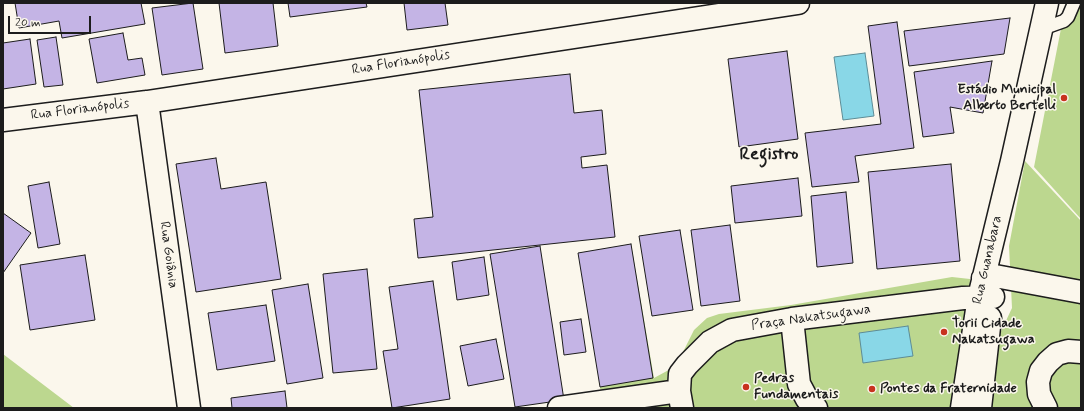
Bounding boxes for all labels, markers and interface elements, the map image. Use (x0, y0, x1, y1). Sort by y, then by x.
scale bar (10, 8, 93, 34)
text: 20 m (15, 15, 41, 31)
street label: Rua Florianópolis (351, 47, 451, 79)
place label: Estádio Municipal Alberto Bertelli (957, 82, 1056, 114)
marker: Estádio Municipal Alberto Bertelli (1059, 93, 1069, 103)
street label: Rua Florianópolis (30, 96, 130, 124)
district label: Registro (740, 144, 798, 166)
street label: Rua Guanabara (970, 214, 1006, 306)
street label: Rua Goiânia (155, 221, 181, 289)
street label: Praça Nakatsugawa (750, 301, 872, 335)
place label: Torii Cidade Nakatsugawa (952, 316, 1035, 348)
marker: Torii Cidade Nakatsugawa (939, 327, 949, 337)
place label: Pedras Fundamentais (754, 371, 838, 404)
place label: Pontes da Fraternidade (880, 381, 1017, 397)
marker: Pedras Fundamentais (741, 382, 751, 392)
marker: Pontes da Fraternidade (867, 384, 877, 394)

